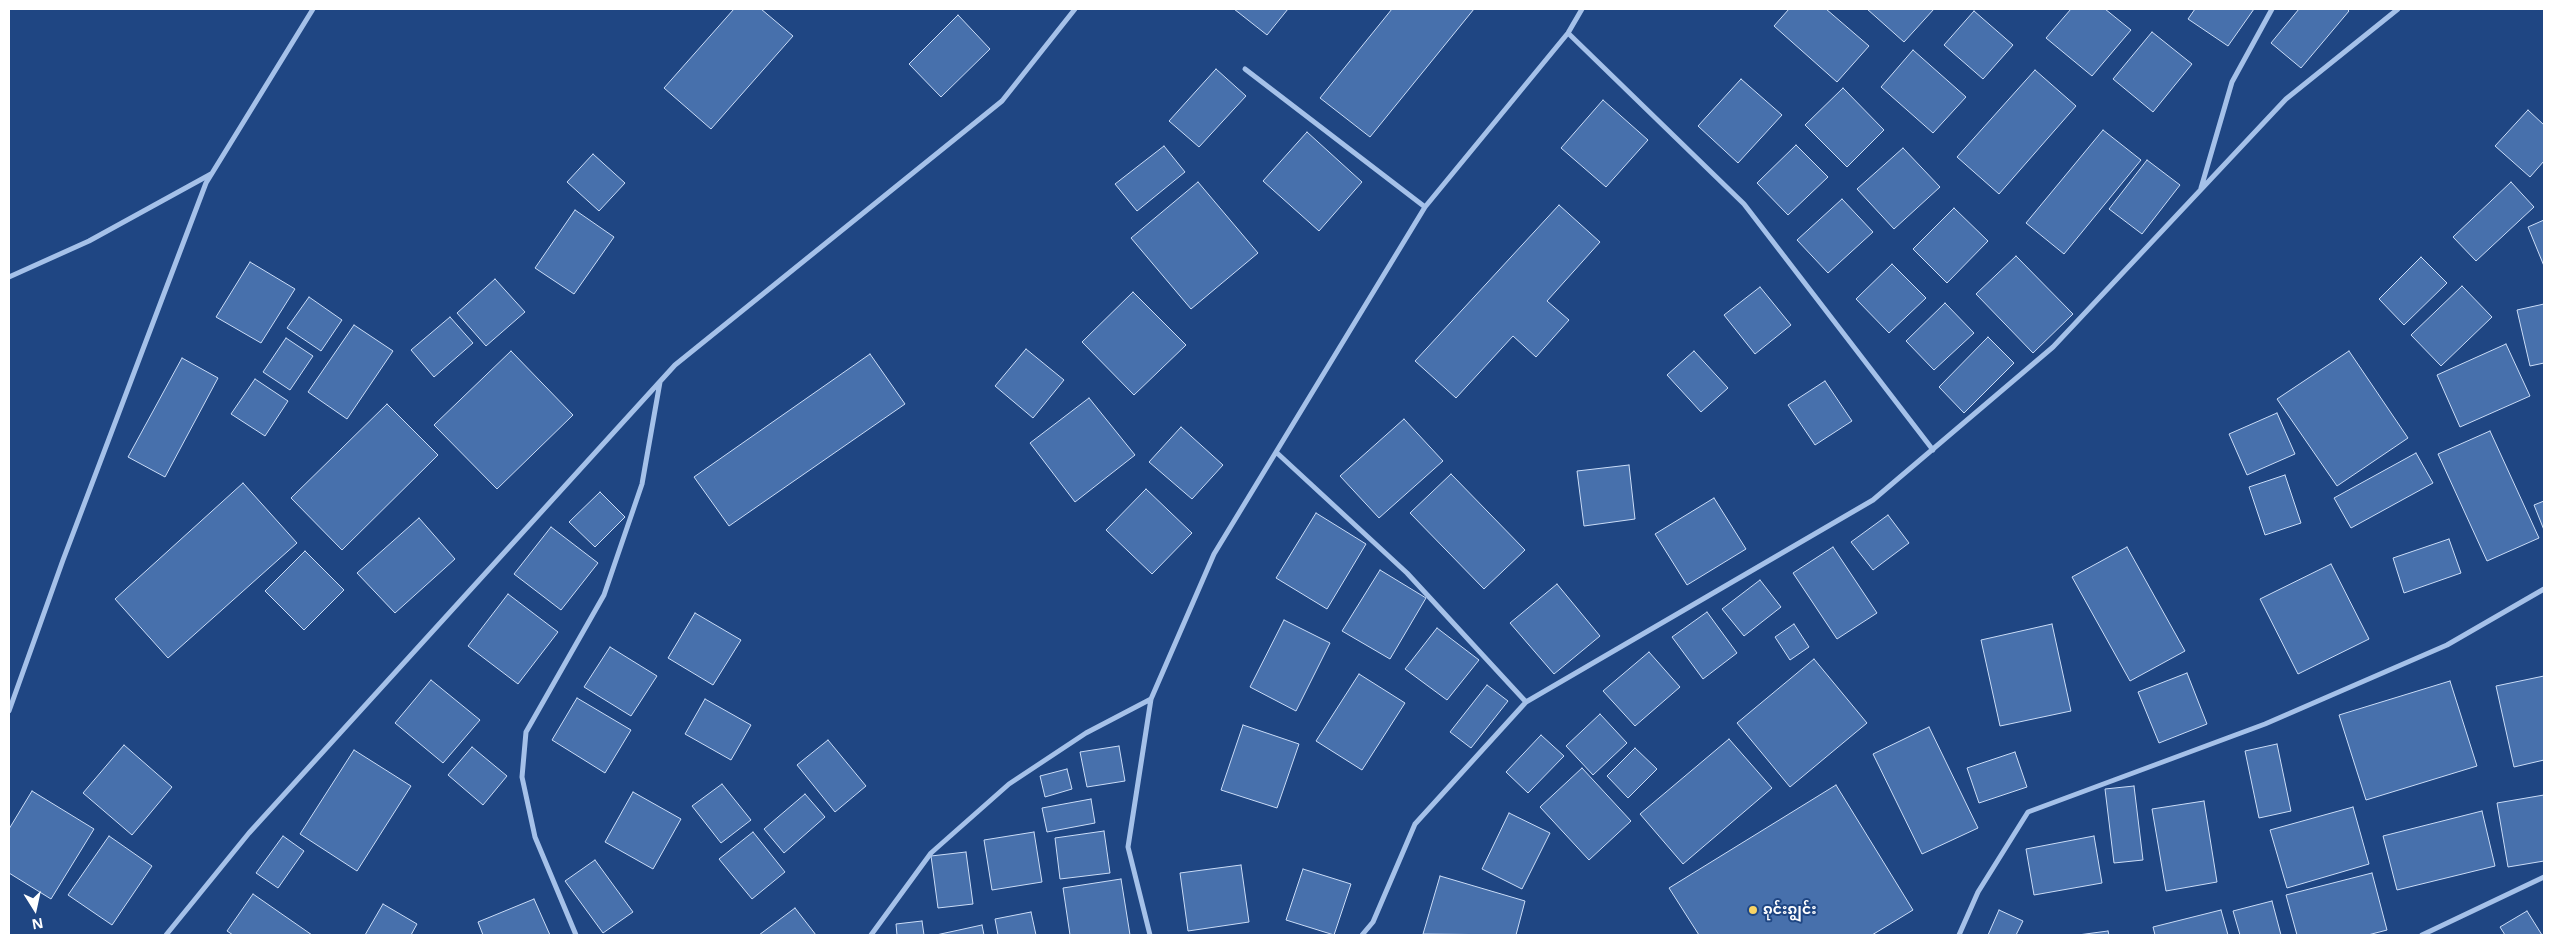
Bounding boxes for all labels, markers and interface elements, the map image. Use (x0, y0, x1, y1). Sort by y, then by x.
north arrow (10, 884, 60, 934)
place label: ၵုင်းၵျွင်း (1763, 902, 1817, 918)
marker: ၵုင်းၵျွင်း (1747, 904, 1759, 916)
text: N (30, 914, 45, 935)

